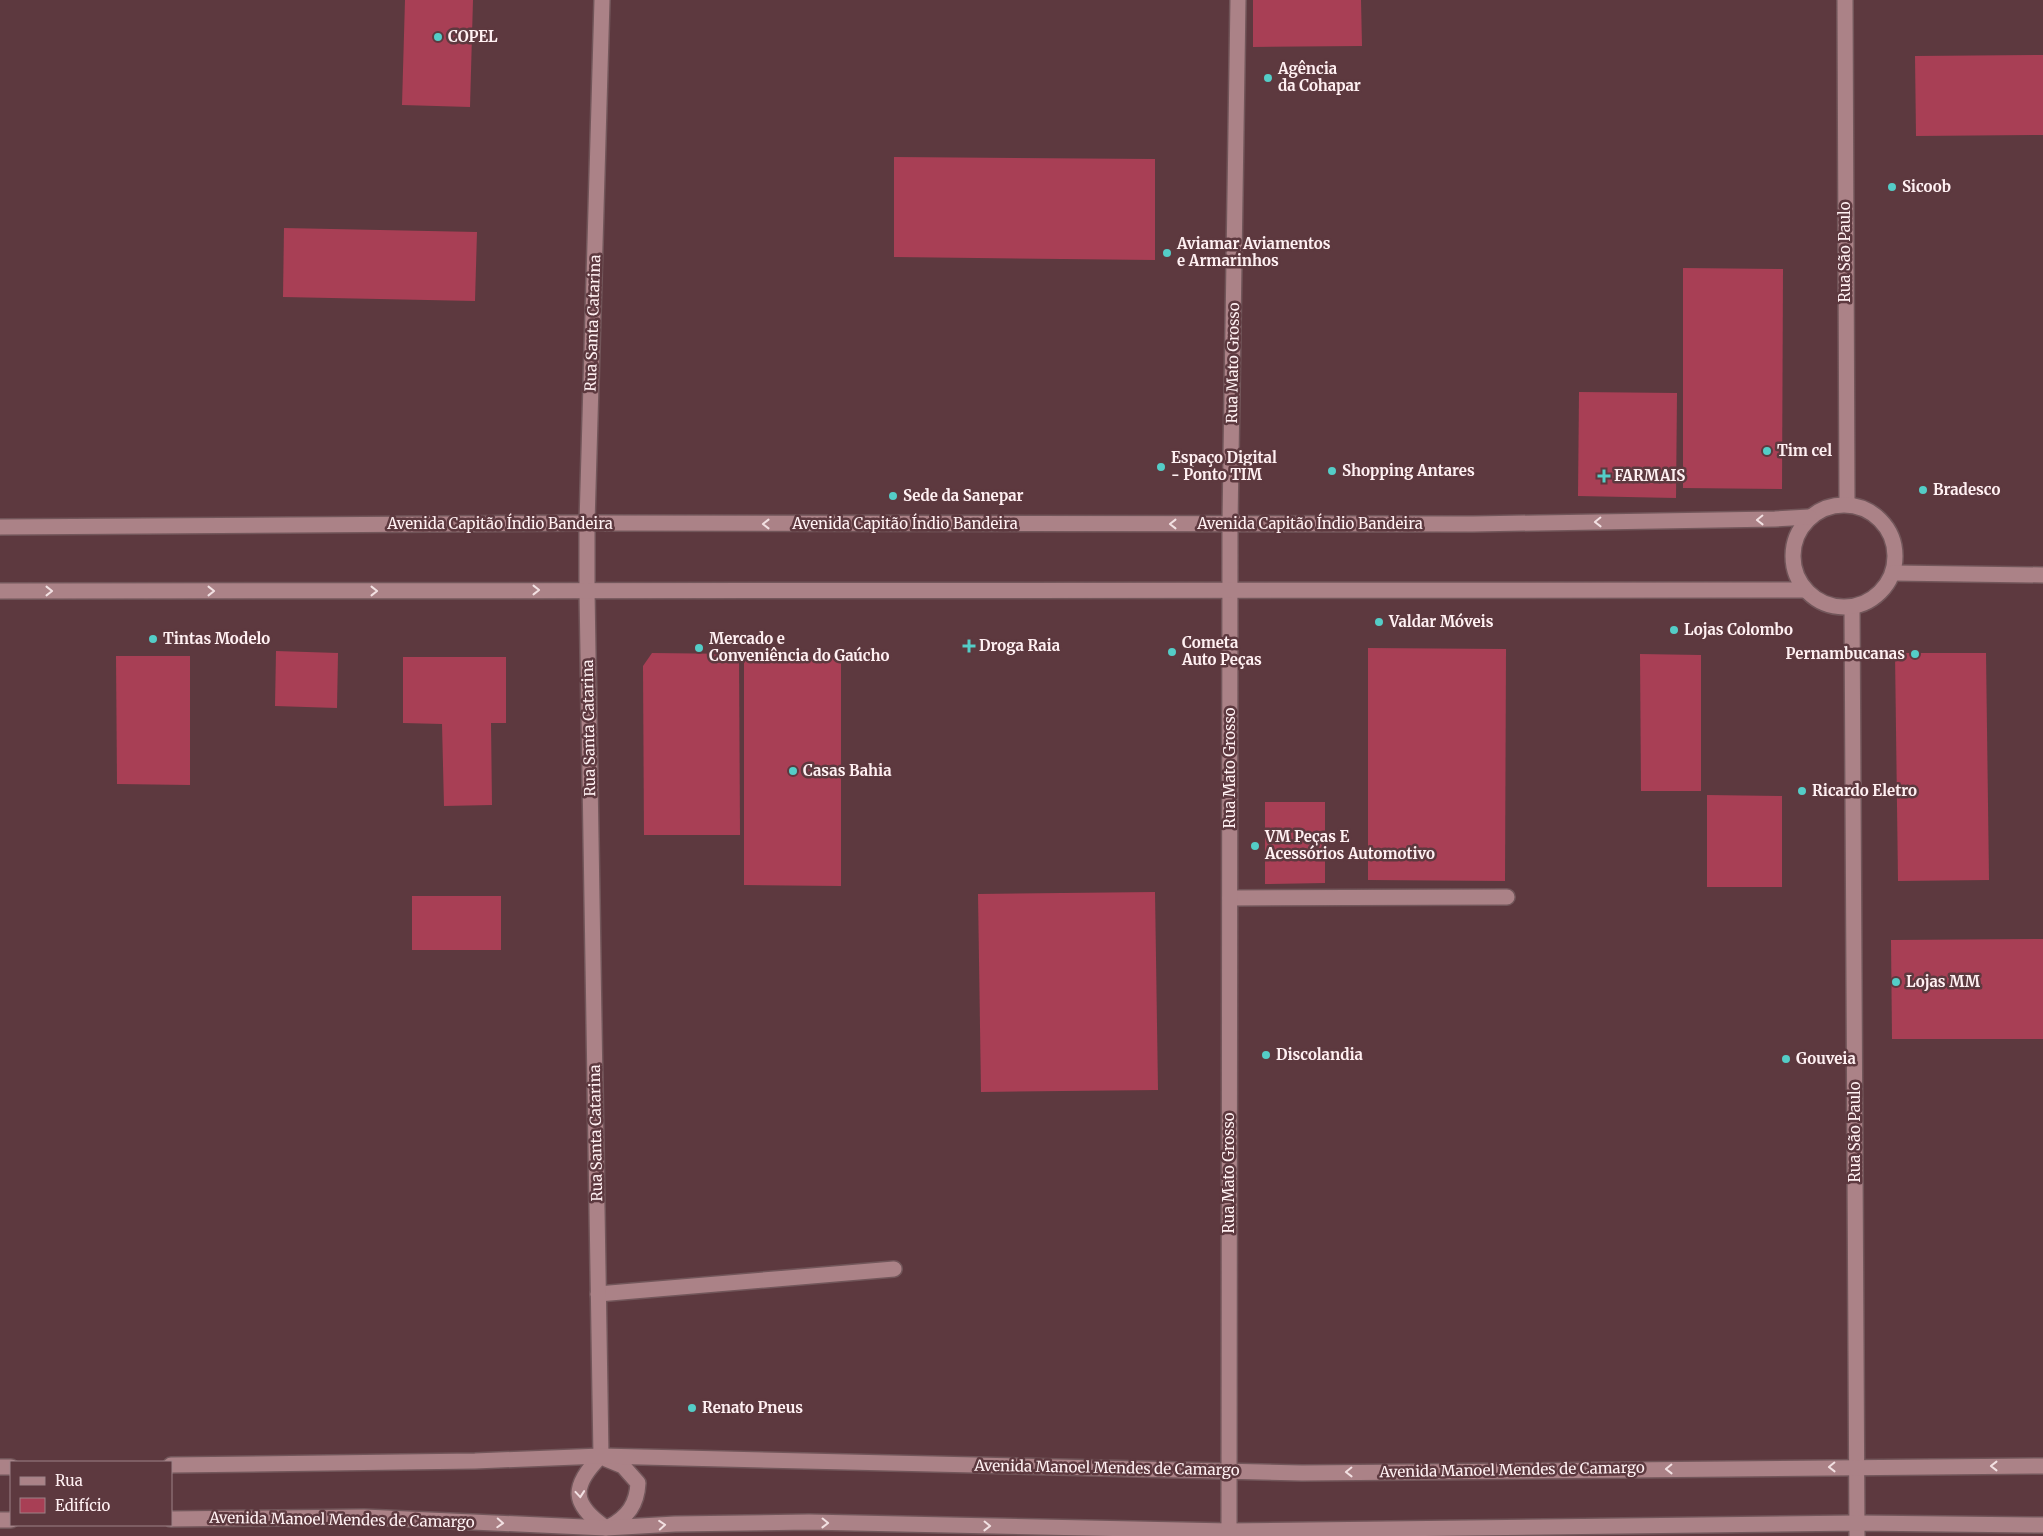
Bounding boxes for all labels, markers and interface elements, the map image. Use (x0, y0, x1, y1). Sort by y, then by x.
place label: COPEL (448, 27, 498, 46)
marker: COPEL (432, 31, 444, 43)
place label: Agência da Cohapar (1277, 59, 1361, 95)
marker: Agência da Cohapar (1262, 72, 1274, 84)
place label: Sicoob (1902, 177, 1951, 196)
marker: Sicoob (1886, 181, 1898, 193)
street label: Rua São Paulo (1835, 201, 1854, 302)
place label: Aviamar Aviamentos e Armarinhos (1176, 234, 1331, 270)
marker: Aviamar Aviamentos e Armarinhos (1161, 247, 1173, 259)
street label: Rua Santa Catarina (581, 254, 604, 392)
street label: Rua Mato Grosso (1222, 302, 1243, 424)
place label: Tim cel (1777, 441, 1832, 460)
marker: Tim cel (1761, 445, 1773, 457)
place label: Espaço Digital - Ponto TIM (1171, 448, 1277, 484)
marker: Espaço Digital - Ponto TIM (1155, 461, 1167, 473)
place label: Shopping Antares (1342, 461, 1475, 480)
marker: Shopping Antares (1326, 465, 1338, 477)
place label: FARMAIS (1614, 466, 1685, 485)
marker: FARMAIS (1598, 470, 1610, 482)
place label: Bradesco (1933, 480, 2000, 499)
marker: Bradesco (1917, 484, 1929, 496)
place label: Sede da Sanepar (903, 486, 1024, 505)
marker: Sede da Sanepar (887, 490, 899, 502)
street label: Avenida Capitão Índio Bandeira (386, 513, 613, 533)
street label: Avenida Capitão Índio Bandeira (791, 513, 1018, 533)
street label: Avenida Capitão Índio Bandeira (1196, 513, 1423, 533)
one-way arrow (1756, 514, 1764, 525)
one-way arrow (1594, 517, 1602, 527)
one-way arrow (1169, 518, 1177, 529)
one-way arrow (761, 519, 769, 529)
one-way arrow (532, 585, 540, 595)
one-way arrow (45, 586, 53, 596)
one-way arrow (208, 586, 215, 596)
one-way arrow (370, 586, 378, 596)
place label: Valdar Móveis (1388, 612, 1494, 631)
marker: Valdar Móveis (1373, 616, 1385, 628)
place label: Lojas Colombo (1684, 620, 1793, 639)
marker: Lojas Colombo (1668, 624, 1680, 636)
place label: Tintas Modelo (163, 629, 270, 648)
place label: Mercado e Conveniência do Gaúcho (709, 629, 889, 665)
marker: Tintas Modelo (147, 633, 159, 645)
place label: Cometa Auto Peças (1181, 633, 1262, 669)
place label: Droga Raia (979, 636, 1061, 655)
marker: Droga Raia (963, 640, 975, 652)
marker: Mercado e Conveniência do Gaúcho (693, 642, 705, 654)
place label: Pernambucanas (1786, 644, 1905, 663)
marker: Cometa Auto Peças (1166, 646, 1178, 658)
marker: Pernambucanas (1909, 648, 1921, 660)
street label: Rua Santa Catarina (578, 659, 599, 797)
street label: Rua Mato Grosso (1220, 707, 1239, 829)
place label: Casas Bahia (803, 761, 892, 780)
marker: Casas Bahia (787, 765, 799, 777)
place label: Ricardo Eletro (1812, 781, 1917, 800)
marker: Ricardo Eletro (1796, 785, 1808, 797)
place label: VM Peças E Acessórios Automotivo (1264, 827, 1435, 863)
marker: VM Peças E Acessórios Automotivo (1249, 840, 1261, 852)
place label: Lojas MM (1906, 972, 1981, 991)
marker: Lojas MM (1890, 976, 1902, 988)
place label: Discolandia (1276, 1045, 1363, 1064)
marker: Discolandia (1260, 1049, 1272, 1061)
place label: Gouveia (1796, 1049, 1856, 1068)
marker: Gouveia (1780, 1053, 1792, 1065)
street label: Rua Santa Catarina (585, 1064, 606, 1202)
street label: Rua São Paulo (1845, 1081, 1864, 1182)
street label: Rua Mato Grosso (1219, 1112, 1238, 1234)
place label: Renato Pneus (702, 1398, 803, 1417)
marker: Renato Pneus (686, 1402, 698, 1414)
street label: Avenida Manoel Mendes de Camargo (973, 1456, 1240, 1479)
street label: Avenida Manoel Mendes de Camargo (1378, 1458, 1645, 1481)
legend (10, 1461, 172, 1526)
one-way arrow (1990, 1461, 1998, 1471)
one-way arrow (1828, 1462, 1836, 1472)
one-way arrow (1665, 1463, 1673, 1474)
one-way arrow (1345, 1467, 1353, 1477)
text: Rua (55, 1471, 83, 1490)
one-way arrow (575, 1491, 586, 1499)
text: Edifício (55, 1496, 111, 1515)
street label: Avenida Manoel Mendes de Camargo (208, 1508, 475, 1531)
one-way arrow (496, 1518, 504, 1528)
one-way arrow (821, 1518, 829, 1528)
one-way arrow (658, 1519, 666, 1530)
one-way arrow (984, 1521, 991, 1531)

